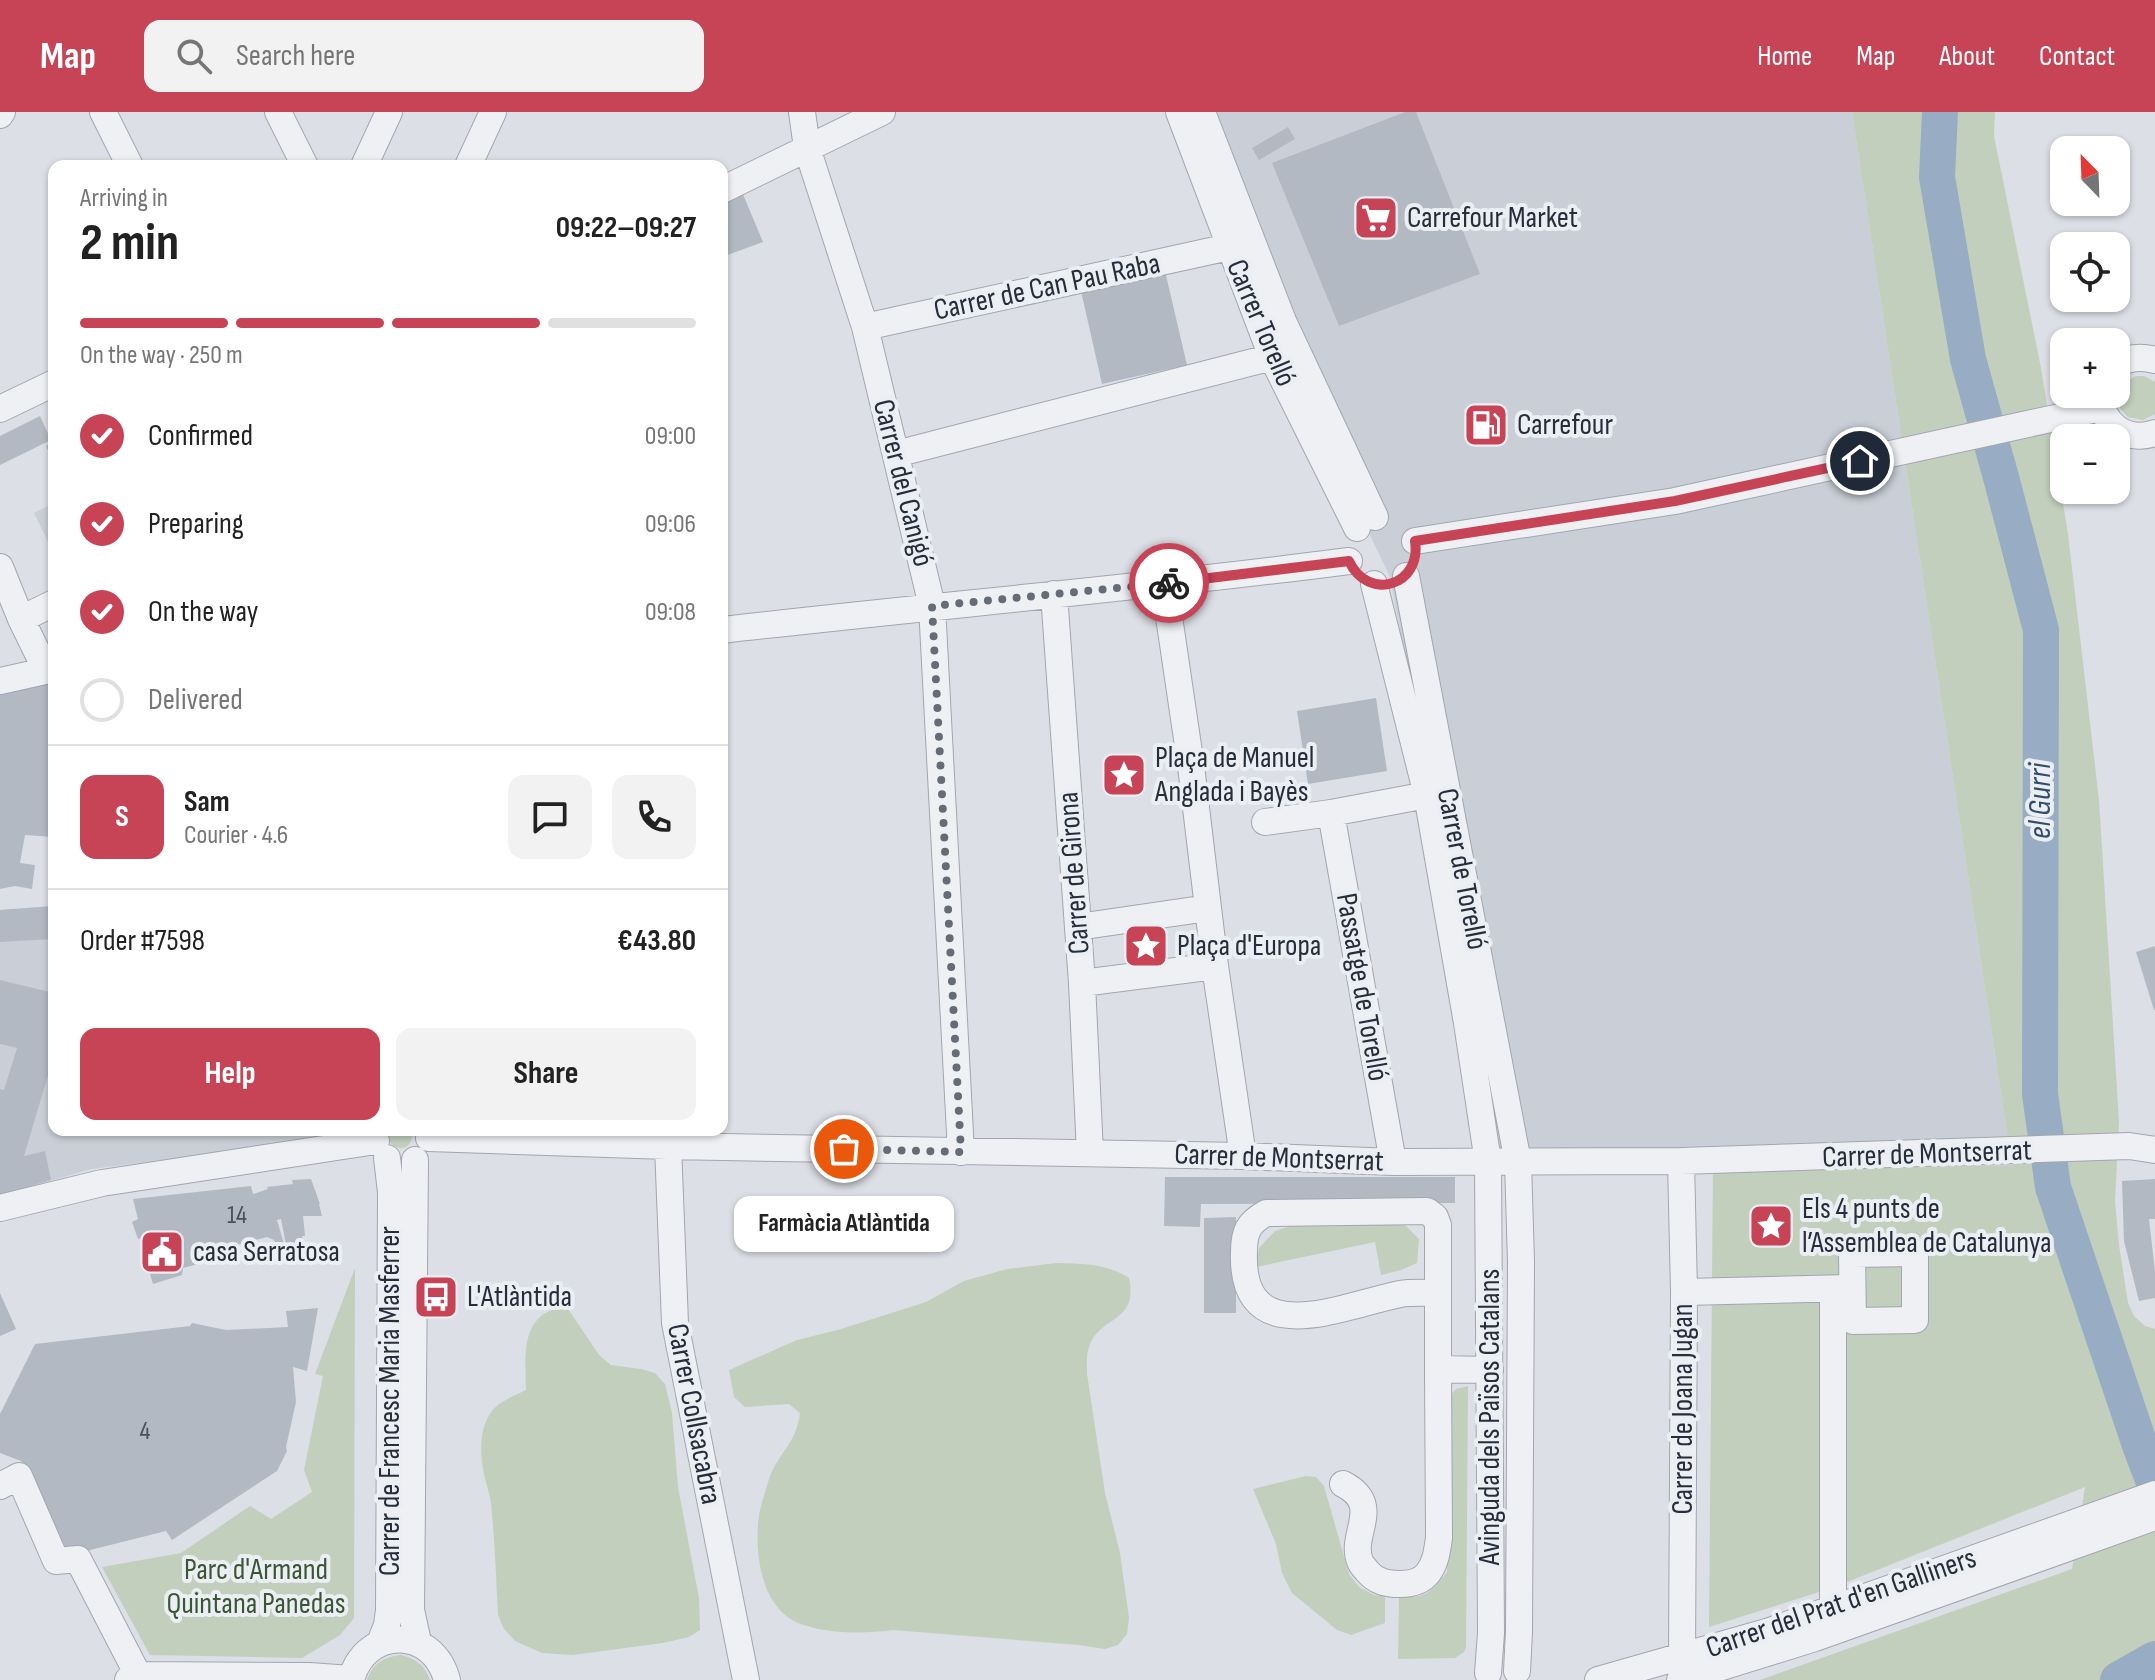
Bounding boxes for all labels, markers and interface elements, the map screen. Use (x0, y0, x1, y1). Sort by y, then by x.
search box (144, 20, 704, 92)
text: Map (40, 34, 96, 79)
icon: search (172, 34, 216, 78)
text: Search here (236, 38, 355, 74)
text: Home (1757, 40, 1812, 73)
text: Map (1856, 40, 1895, 73)
text: About (1939, 40, 1995, 73)
text: Contact (2039, 40, 2115, 73)
north arrow (2050, 136, 2130, 216)
map controls (2050, 136, 2130, 504)
text: Arriving in (80, 183, 168, 214)
supermarket icon: Carrefour Market (1352, 194, 1400, 242)
place label: Carrefour Market (1407, 200, 1578, 236)
text: 09:22–09:27 (556, 210, 696, 246)
text: 2 min (80, 212, 179, 275)
button: locate (2050, 232, 2130, 312)
street label: Carrer de Can Pau Raba (931, 245, 1163, 329)
street label: Carrer Torelló (1218, 254, 1304, 392)
button: + (2050, 328, 2130, 408)
text: On the way · 250 m (80, 340, 243, 371)
street label: Carrer del Canigó (865, 396, 941, 570)
fuel station icon: Carrefour (1462, 401, 1510, 449)
place label: Carrefour (1517, 407, 1613, 443)
icon: check (80, 414, 124, 458)
text: Confirmed (148, 418, 253, 454)
text: 09:00 (645, 421, 696, 452)
button: − (2050, 424, 2130, 504)
pin (1826, 427, 1894, 495)
icon: home (1838, 439, 1882, 483)
icon: check (80, 502, 124, 546)
text: Preparing (148, 506, 244, 542)
text: 09:06 (645, 509, 696, 540)
courier (1129, 543, 1209, 623)
icon: bike (1147, 561, 1191, 605)
icon: check (80, 590, 124, 634)
text: On the way (148, 594, 258, 630)
text: 09:08 (645, 597, 696, 628)
text: Delivered (148, 682, 243, 718)
place label: Plaça de Manuel Anglada i Bayès (1154, 740, 1314, 810)
place icon: Plaça de Manuel Anglada i Bayès (1100, 751, 1148, 799)
water label: el Gurri (2021, 762, 2060, 839)
button: chat (508, 775, 592, 859)
button: phone (612, 775, 696, 859)
text: Sam (184, 784, 230, 820)
street label: Carrer de Torelló (1429, 785, 1495, 953)
street label: Carrer de Girona (1050, 791, 1098, 955)
text: S (115, 799, 129, 835)
text: Courier · 4.6 (184, 820, 288, 851)
street label: Passatge de Torelló (1328, 890, 1396, 1084)
place icon: Plaça d'Europa (1122, 922, 1170, 970)
text: Order #7598 (80, 923, 205, 959)
text: €43.80 (617, 923, 696, 959)
place label: Plaça d'Europa (1177, 928, 1321, 964)
button: Help (80, 1028, 380, 1120)
button: Share (396, 1028, 696, 1120)
pin (810, 1115, 878, 1183)
icon: bag (822, 1127, 866, 1171)
street label: Carrer de Montserrat (1822, 1132, 2032, 1176)
street label: Carrer de Montserrat (1174, 1136, 1384, 1180)
place label: Els 4 punts de l’Assemblea de Catalunya (1802, 1191, 2052, 1261)
callout: Farmàcia Atlàntida (734, 1197, 954, 1253)
house number: 14 (227, 1200, 247, 1231)
place icon: Els 4 punts de l’Assemblea de Catalunya (1747, 1202, 1795, 1250)
text: Farmàcia Atlàntida (758, 1208, 930, 1239)
street label: Carrer de Francesc Maria Masferrer (372, 1226, 408, 1576)
public building icon: casa Serratosa (138, 1228, 186, 1276)
place label: casa Serratosa (193, 1234, 340, 1270)
street label: Avinguda dels Països Catalans (1472, 1269, 1508, 1566)
bus stop icon: L'Atlàntida (412, 1273, 460, 1321)
place label: L'Atlàntida (467, 1279, 572, 1315)
street label: Carrer de Joana Jugan (1665, 1303, 1701, 1515)
street label: Carrer Collsacabra (659, 1321, 729, 1507)
house number: 4 (140, 1416, 151, 1447)
street label: Carrer del Prat d'en Galliners (1701, 1540, 1981, 1666)
park label: Parc d'Armand Quintana Panedas (166, 1552, 346, 1622)

